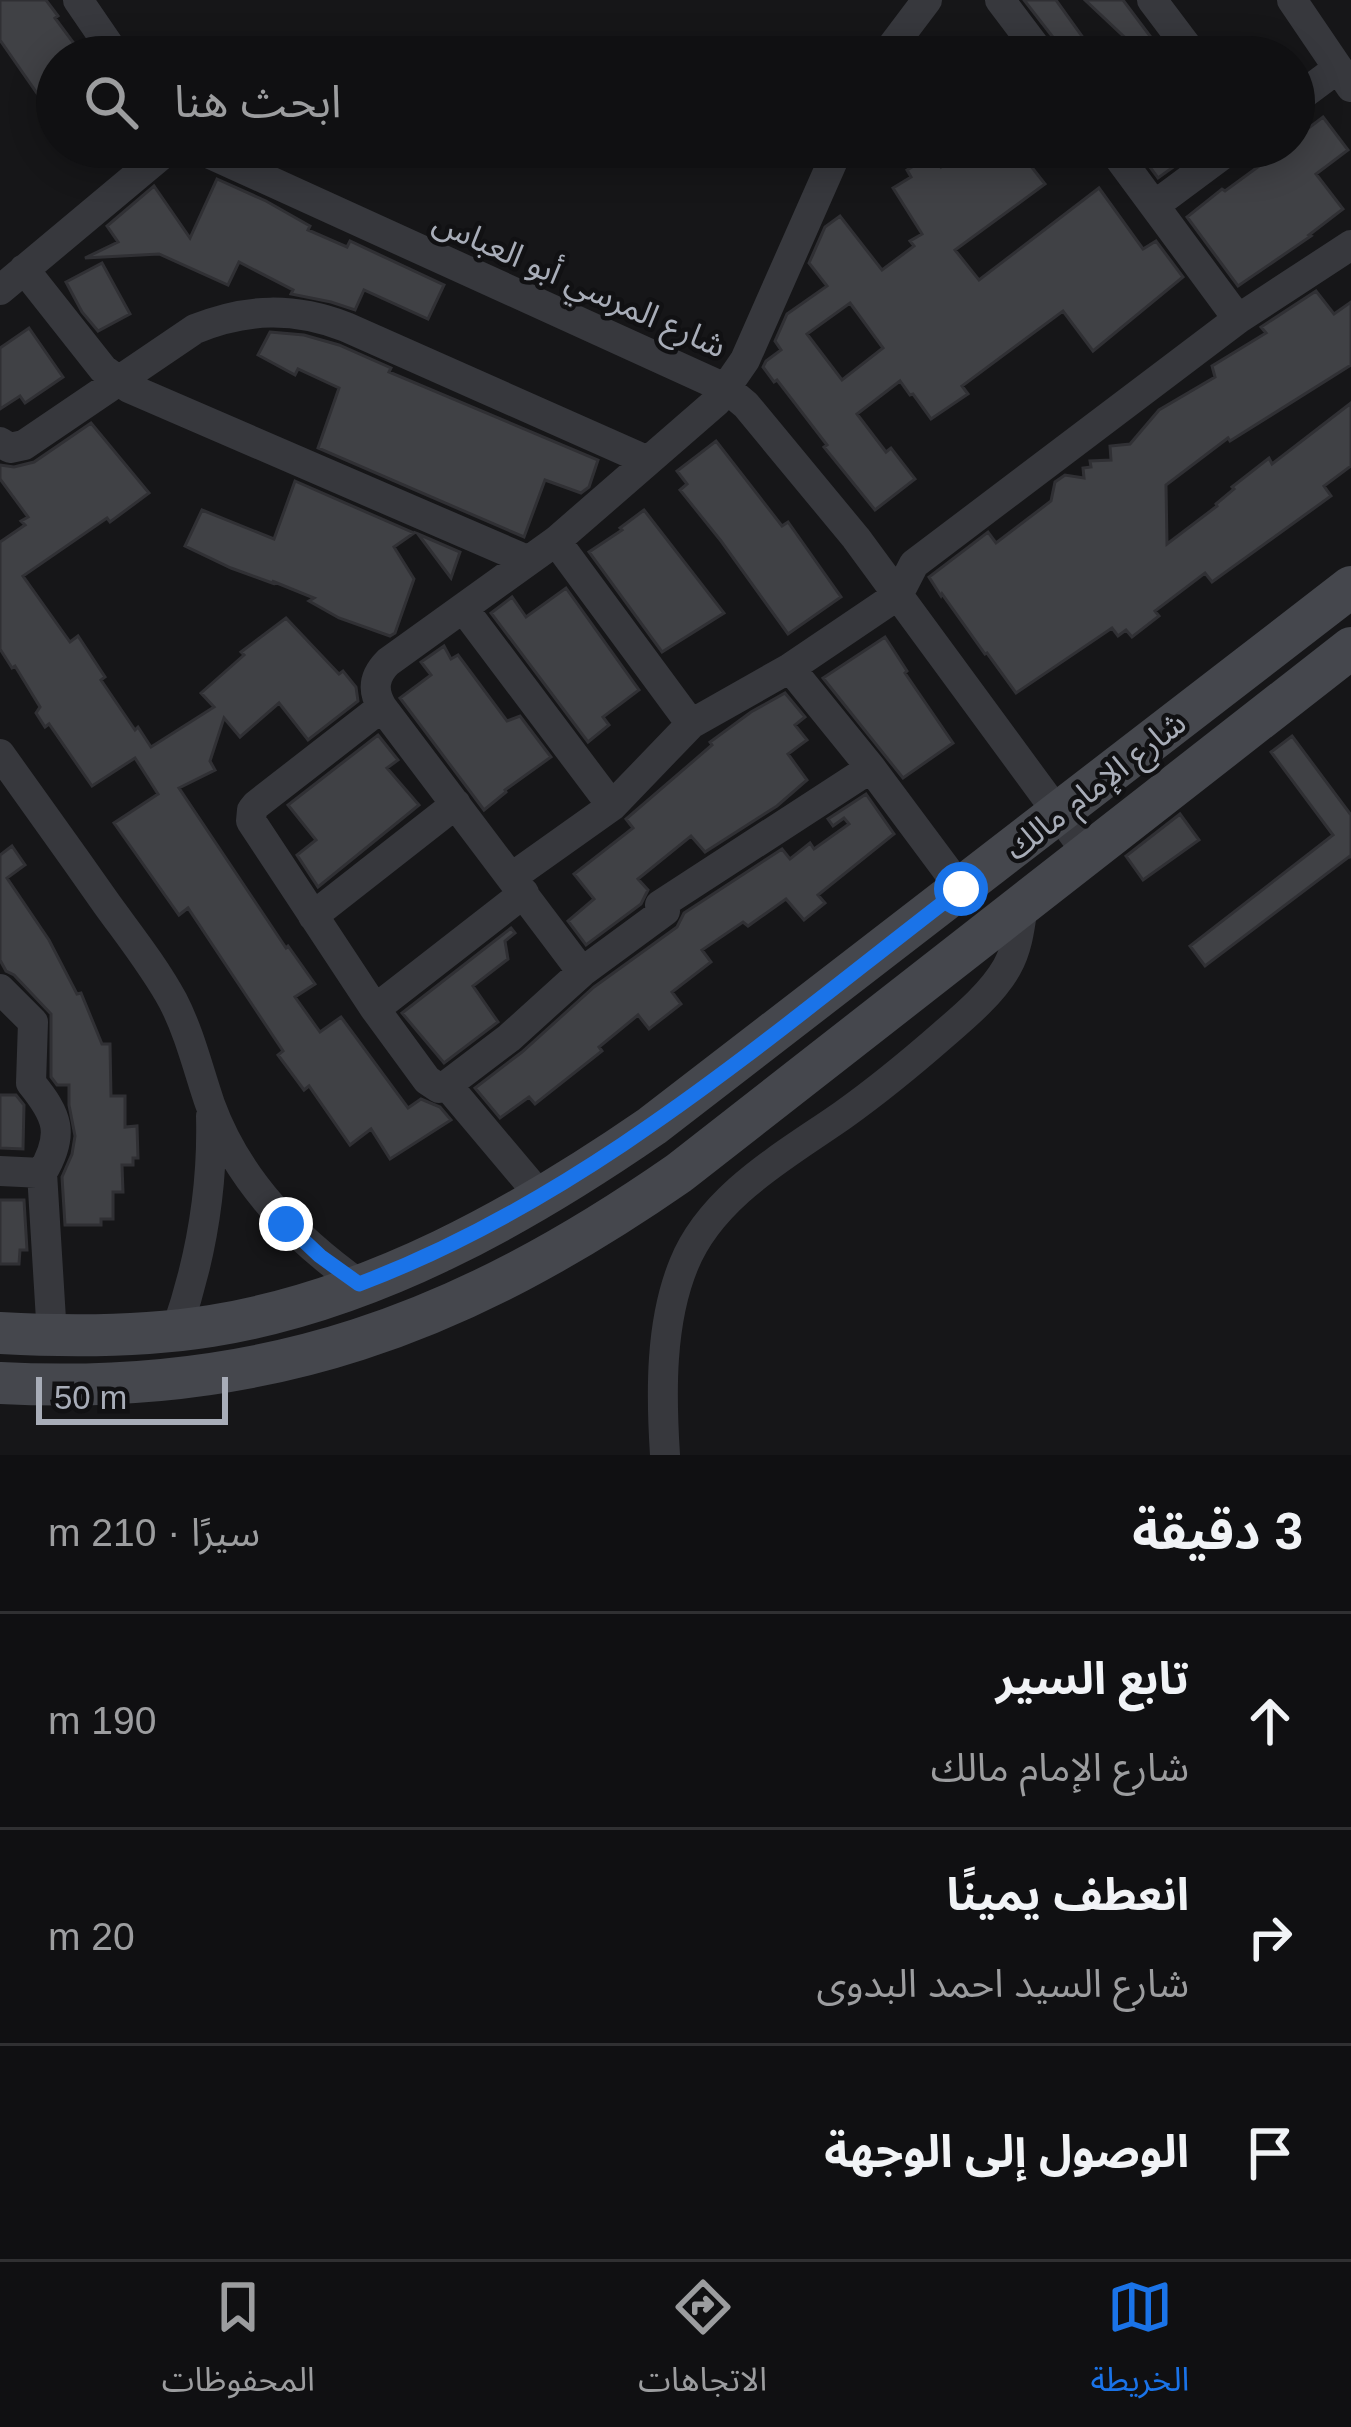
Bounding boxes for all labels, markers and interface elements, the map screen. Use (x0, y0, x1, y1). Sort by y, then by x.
search box (36, 36, 1315, 168)
icon: search (78, 69, 144, 135)
text: ابحث هنا (174, 76, 342, 127)
street label: شارع المرسي أبو العباس (425, 201, 732, 371)
street label: شارع الإمام مالك (998, 704, 1197, 872)
route start (934, 862, 988, 916)
route end (259, 1197, 313, 1251)
scale bar (36, 1371, 228, 1424)
text: 50 m (54, 1379, 127, 1416)
text: 3 دقيقة (1132, 1503, 1303, 1560)
text: سيرًا · 210 m (48, 1511, 260, 1554)
text: تابع السير (996, 1653, 1189, 1704)
icon: ahead (1237, 1688, 1303, 1754)
text: 190 m (48, 1699, 156, 1742)
text: شارع الإمام مالك (931, 1746, 1189, 1789)
text: انعطف يمينًا (946, 1869, 1189, 1920)
icon: right (1237, 1904, 1303, 1970)
text: 20 m (48, 1915, 135, 1958)
text: شارع السيد احمد البدوى (816, 1962, 1189, 2005)
icon: arrive (1237, 2120, 1303, 2186)
text: الوصول إلى الوجهة (824, 2126, 1189, 2177)
tab: المحفوظات (162, 2274, 315, 2415)
tab: الاتجاهات (638, 2274, 767, 2415)
tab: الخريطة (1090, 2274, 1189, 2415)

